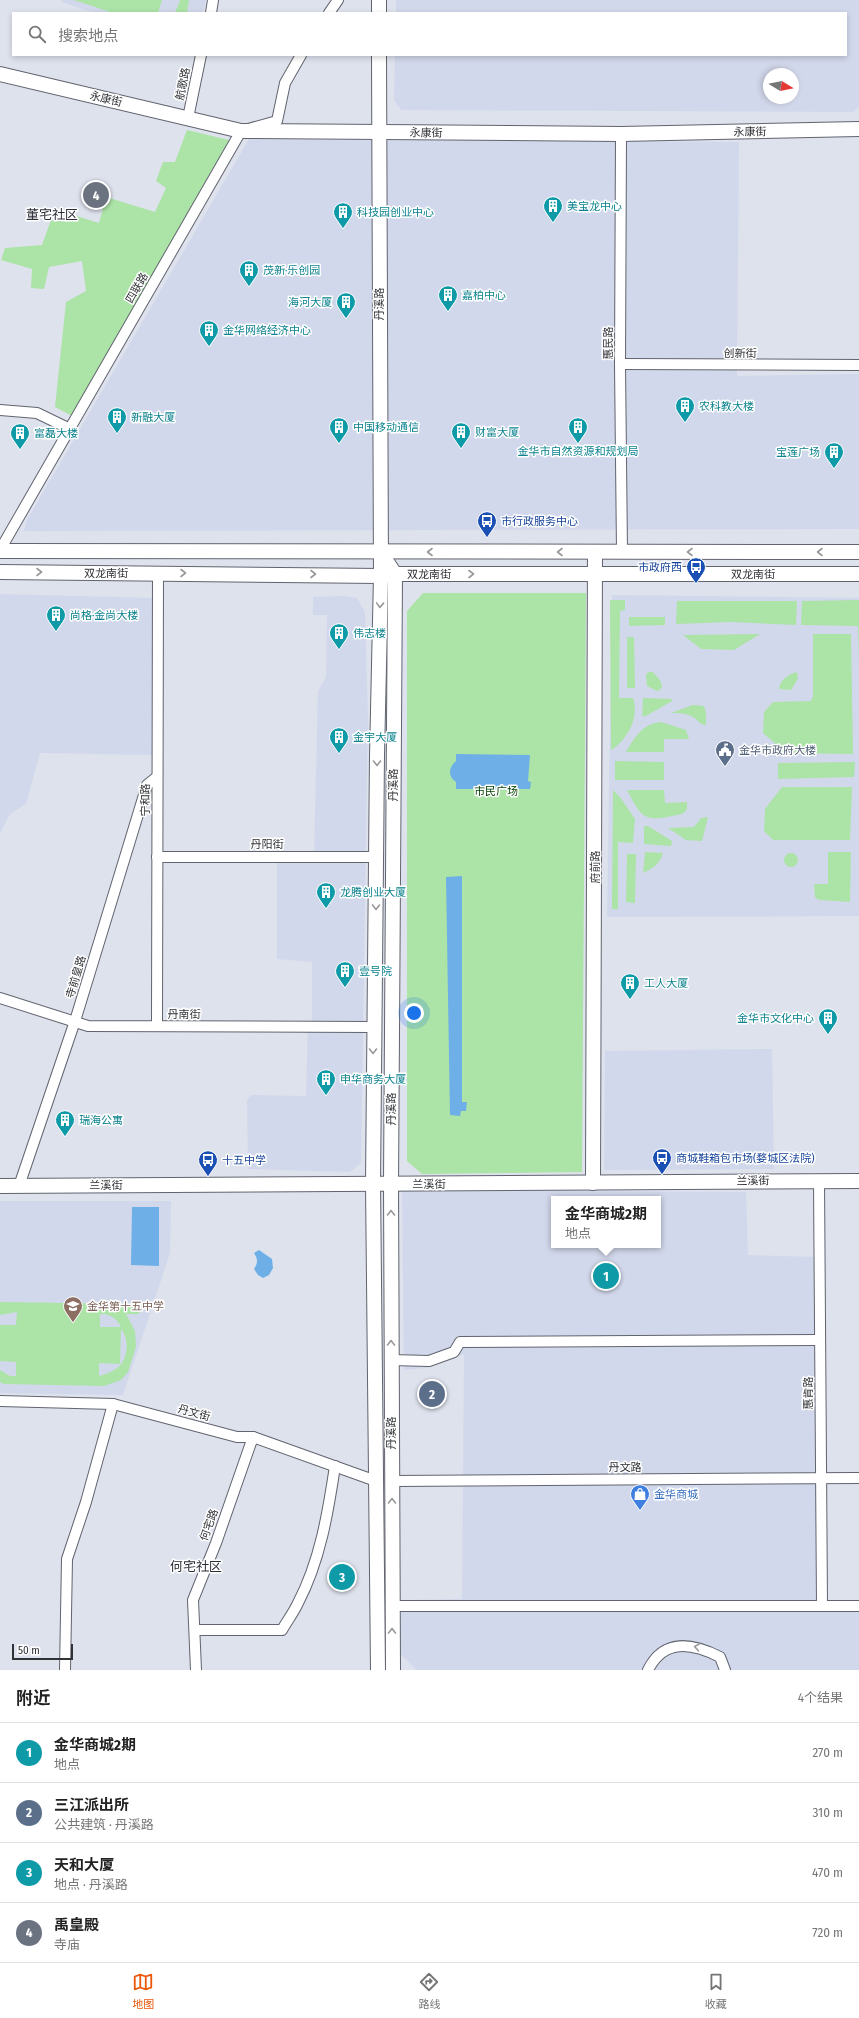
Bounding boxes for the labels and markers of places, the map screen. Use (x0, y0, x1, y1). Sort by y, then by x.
pin: 4 (83, 180, 109, 210)
building icon: 美宝龙中心 (542, 195, 564, 223)
place label: 美宝龙中心 (567, 200, 622, 213)
building icon: 科技园创业中心 (332, 201, 354, 229)
place label: 科技园创业中心 (357, 206, 434, 219)
building icon: 茂新·乐创园 (238, 259, 260, 287)
place label: 茂新·乐创园 (263, 264, 320, 277)
building icon: 嘉柏中心 (437, 284, 459, 312)
place label: 嘉柏中心 (462, 289, 506, 302)
building icon: 海河大厦 (335, 291, 357, 319)
place label: 海河大厦 (288, 296, 332, 309)
building icon: 金华网络经济中心 (198, 319, 220, 347)
place label: 金华网络经济中心 (223, 324, 311, 337)
building icon: 农科教大楼 (674, 395, 696, 423)
place label: 农科教大楼 (699, 400, 754, 413)
building icon: 新融大厦 (106, 406, 128, 434)
place label: 新融大厦 (131, 411, 175, 424)
building icon: 中国移动通信 (328, 416, 350, 444)
building icon: 金华市自然资源和规划局 (567, 416, 589, 444)
place label: 中国移动通信 (353, 421, 419, 434)
building icon: 财富大厦 (450, 421, 472, 449)
building icon: 富磊大楼 (9, 422, 31, 450)
place label: 财富大厦 (475, 426, 519, 439)
place label: 富磊大楼 (34, 427, 78, 440)
building icon: 宝莲广场 (823, 441, 845, 469)
place label: 金华市自然资源和规划局 (518, 445, 639, 458)
place label: 宝莲广场 (776, 446, 820, 459)
bus stop icon: 市行政服务中心 (476, 510, 498, 538)
place label: 市行政服务中心 (501, 515, 578, 528)
bus stop icon: 市政府西 (685, 556, 707, 584)
place label: 市政府西 (638, 561, 682, 574)
building icon: 尚格·金尚大楼 (45, 604, 67, 632)
place label: 尚格·金尚大楼 (70, 609, 138, 622)
building icon: 伟志楼 (328, 622, 350, 650)
place label: 伟志楼 (353, 627, 386, 640)
building icon: 金宇大厦 (328, 726, 350, 754)
place label: 金宇大厦 (353, 731, 397, 744)
public building icon: 金华市政府大楼 (714, 739, 736, 767)
place label: 金华市政府大楼 (739, 744, 816, 757)
building icon: 龙腾创业大厦 (315, 881, 337, 909)
place label: 龙腾创业大厦 (340, 886, 406, 899)
building icon: 壹号院 (334, 960, 356, 988)
place label: 壹号院 (359, 965, 392, 978)
building icon: 工人大厦 (619, 972, 641, 1000)
place label: 工人大厦 (644, 977, 688, 990)
building icon: 金华市文化中心 (817, 1007, 839, 1035)
place label: 金华市文化中心 (737, 1012, 814, 1025)
building icon: 申华商务大厦 (315, 1068, 337, 1096)
place label: 申华商务大厦 (340, 1073, 406, 1086)
building icon: 瑞海公寓 (54, 1109, 76, 1137)
place label: 瑞海公寓 (79, 1114, 123, 1127)
bus stop icon: 商城鞋箱包市场(婺城区法院) (651, 1147, 673, 1175)
bus stop icon: 十五中学 (197, 1149, 219, 1177)
place label: 商城鞋箱包市场(婺城区法院) (676, 1152, 815, 1165)
place label: 十五中学 (222, 1154, 266, 1167)
pin: 1 (593, 1261, 619, 1291)
school or university icon: 金华第十五中学 (62, 1295, 84, 1323)
place label: 金华第十五中学 (87, 1300, 164, 1313)
pin: 2 (419, 1379, 445, 1409)
shop icon: 金华商城 (629, 1483, 651, 1511)
place label: 金华商城 (654, 1488, 698, 1501)
pin: 3 (329, 1562, 355, 1592)

